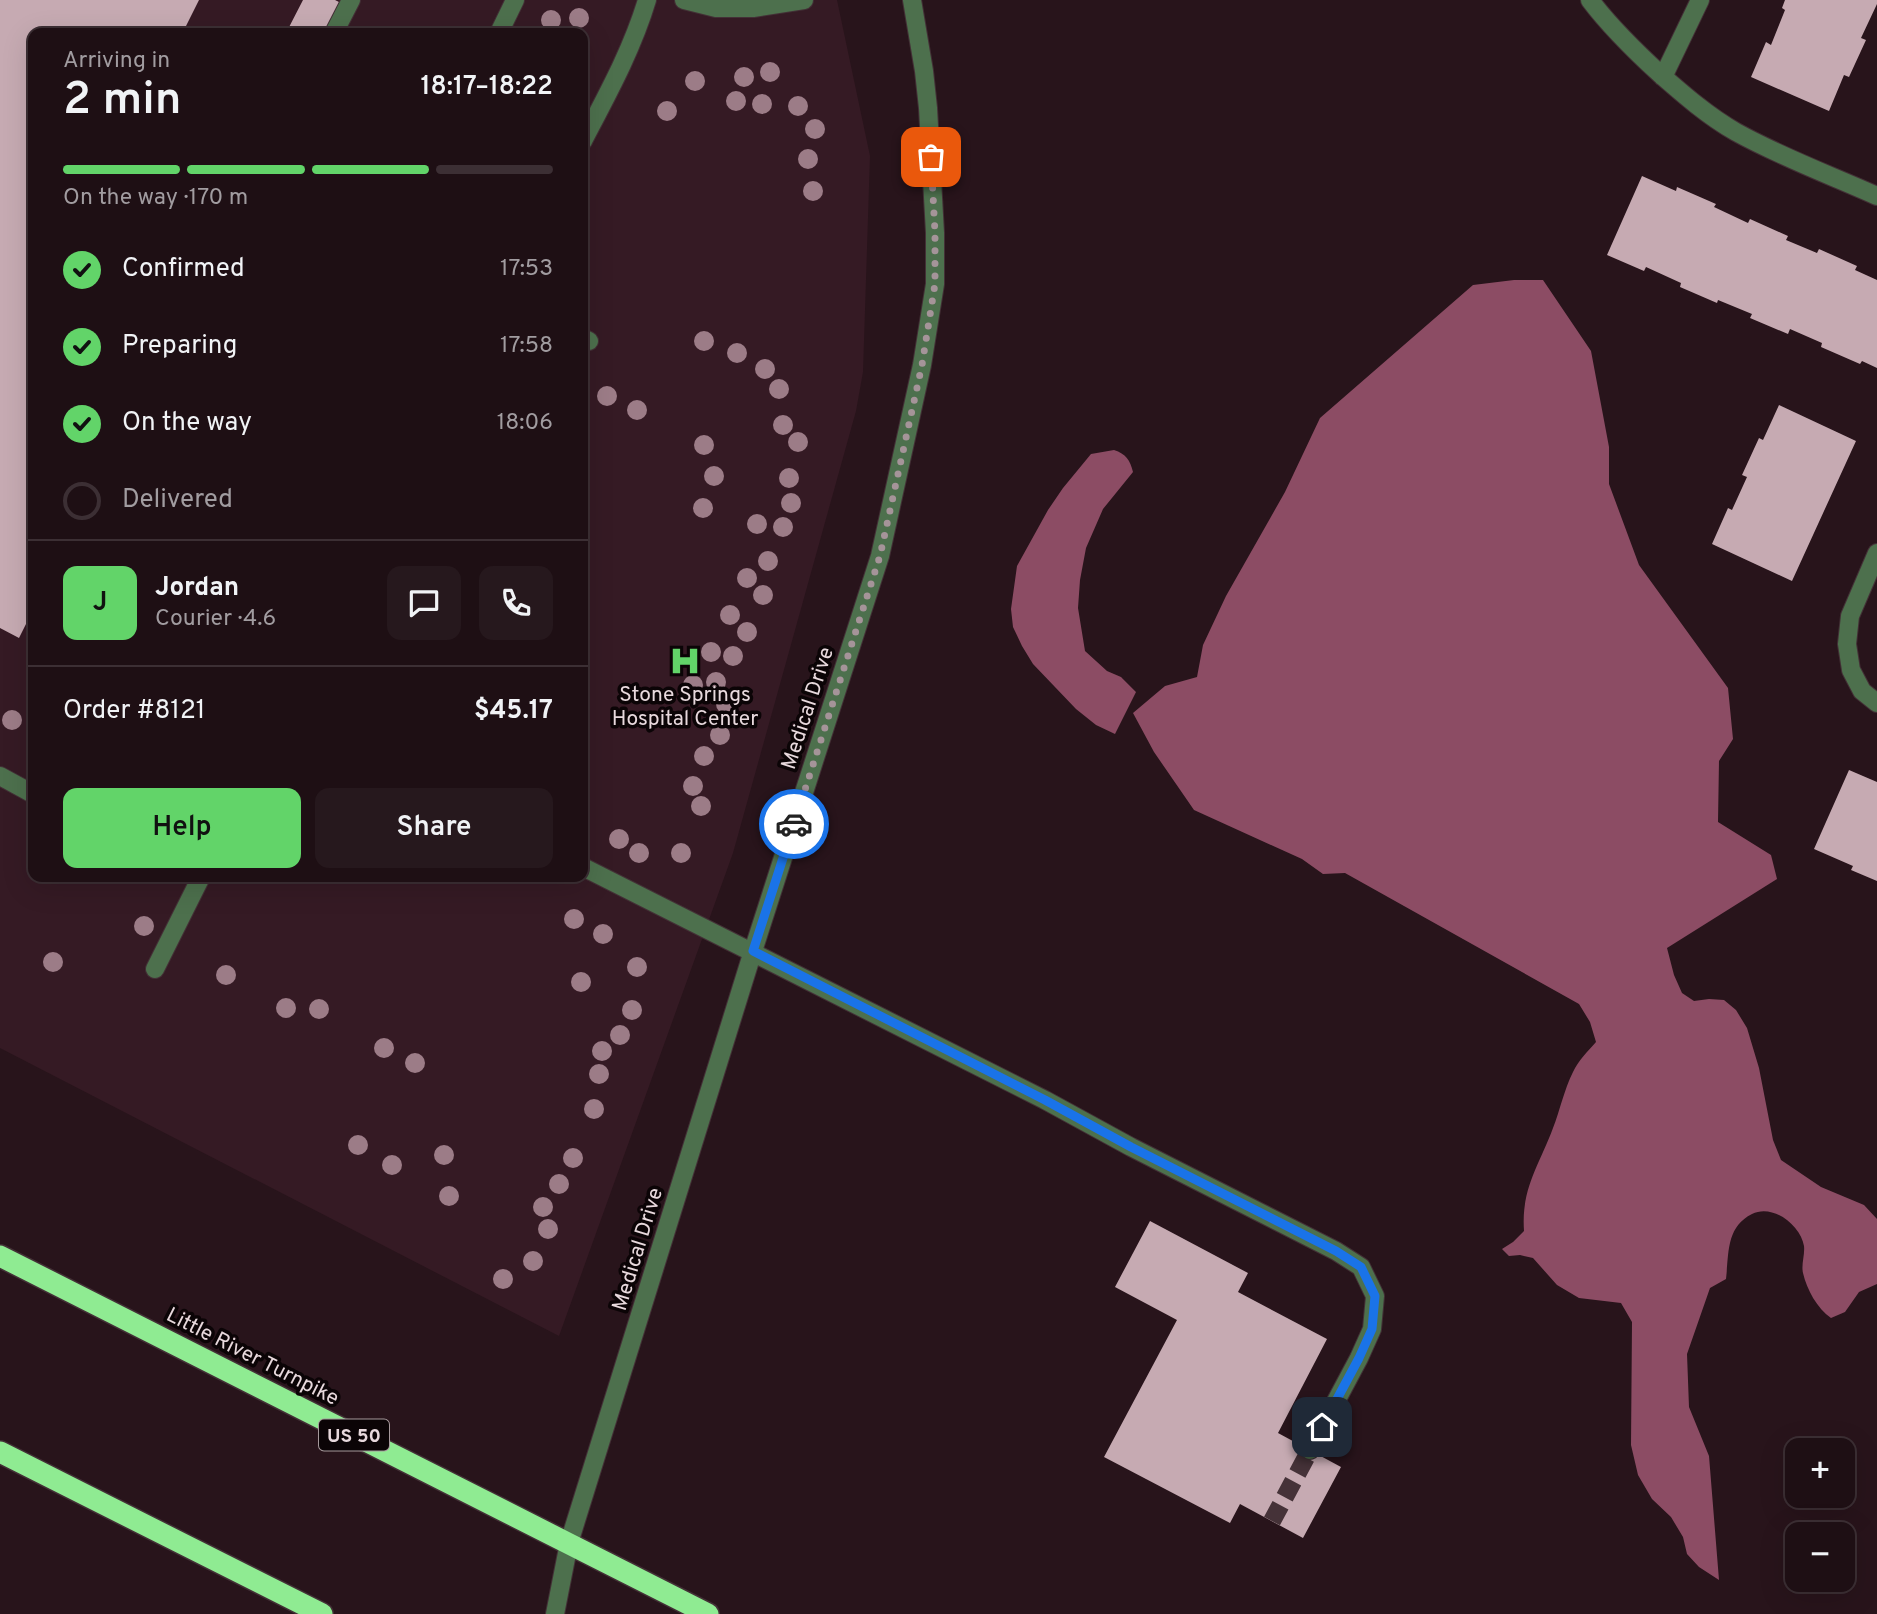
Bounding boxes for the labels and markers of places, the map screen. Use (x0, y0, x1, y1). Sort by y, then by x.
pin (901, 127, 961, 187)
hospital icon: Stone Springs Hospital Center (668, 644, 702, 678)
place label: Stone Springs Hospital Center (612, 682, 758, 733)
pin (1292, 1397, 1352, 1457)

